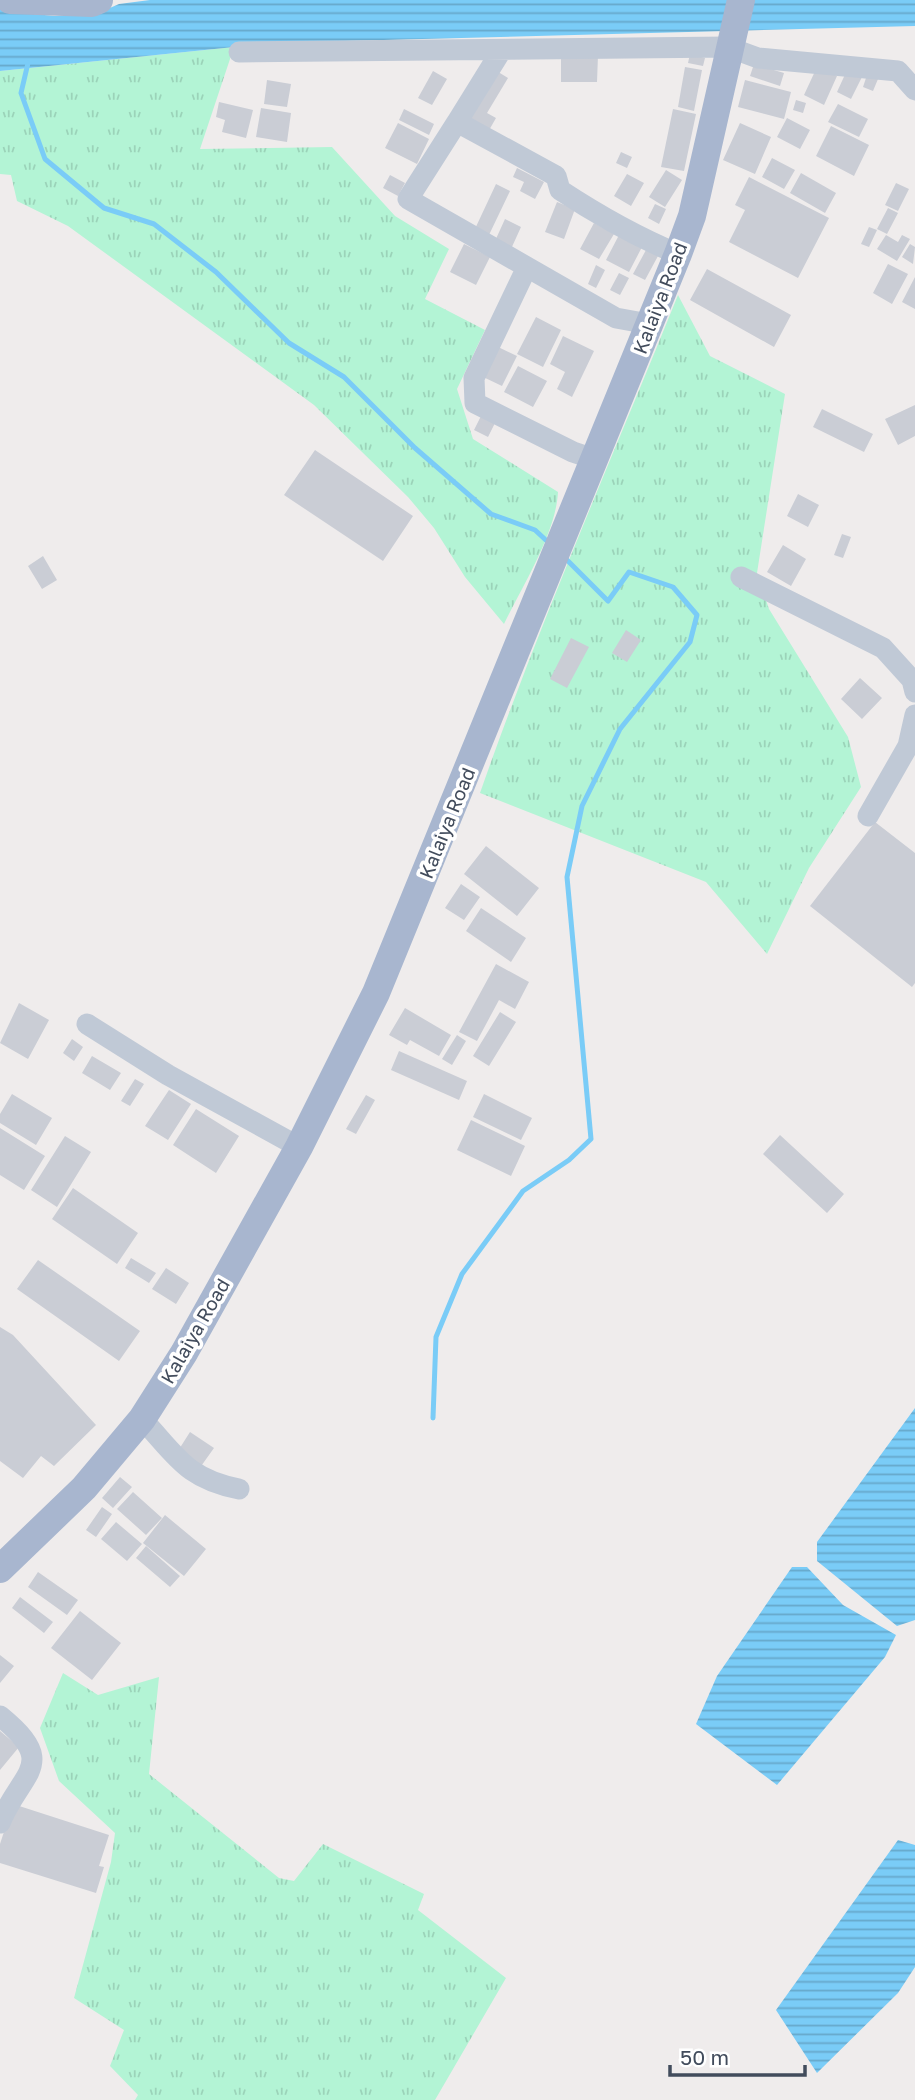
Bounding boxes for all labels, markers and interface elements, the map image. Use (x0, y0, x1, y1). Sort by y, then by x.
street label: Kalaiya Road (628, 239, 691, 357)
street label: Kalaiya Road (414, 764, 479, 882)
street label: Kalaiya Road (155, 1274, 234, 1387)
scale bar (670, 2034, 805, 2078)
text: 50 m (680, 2044, 729, 2070)

